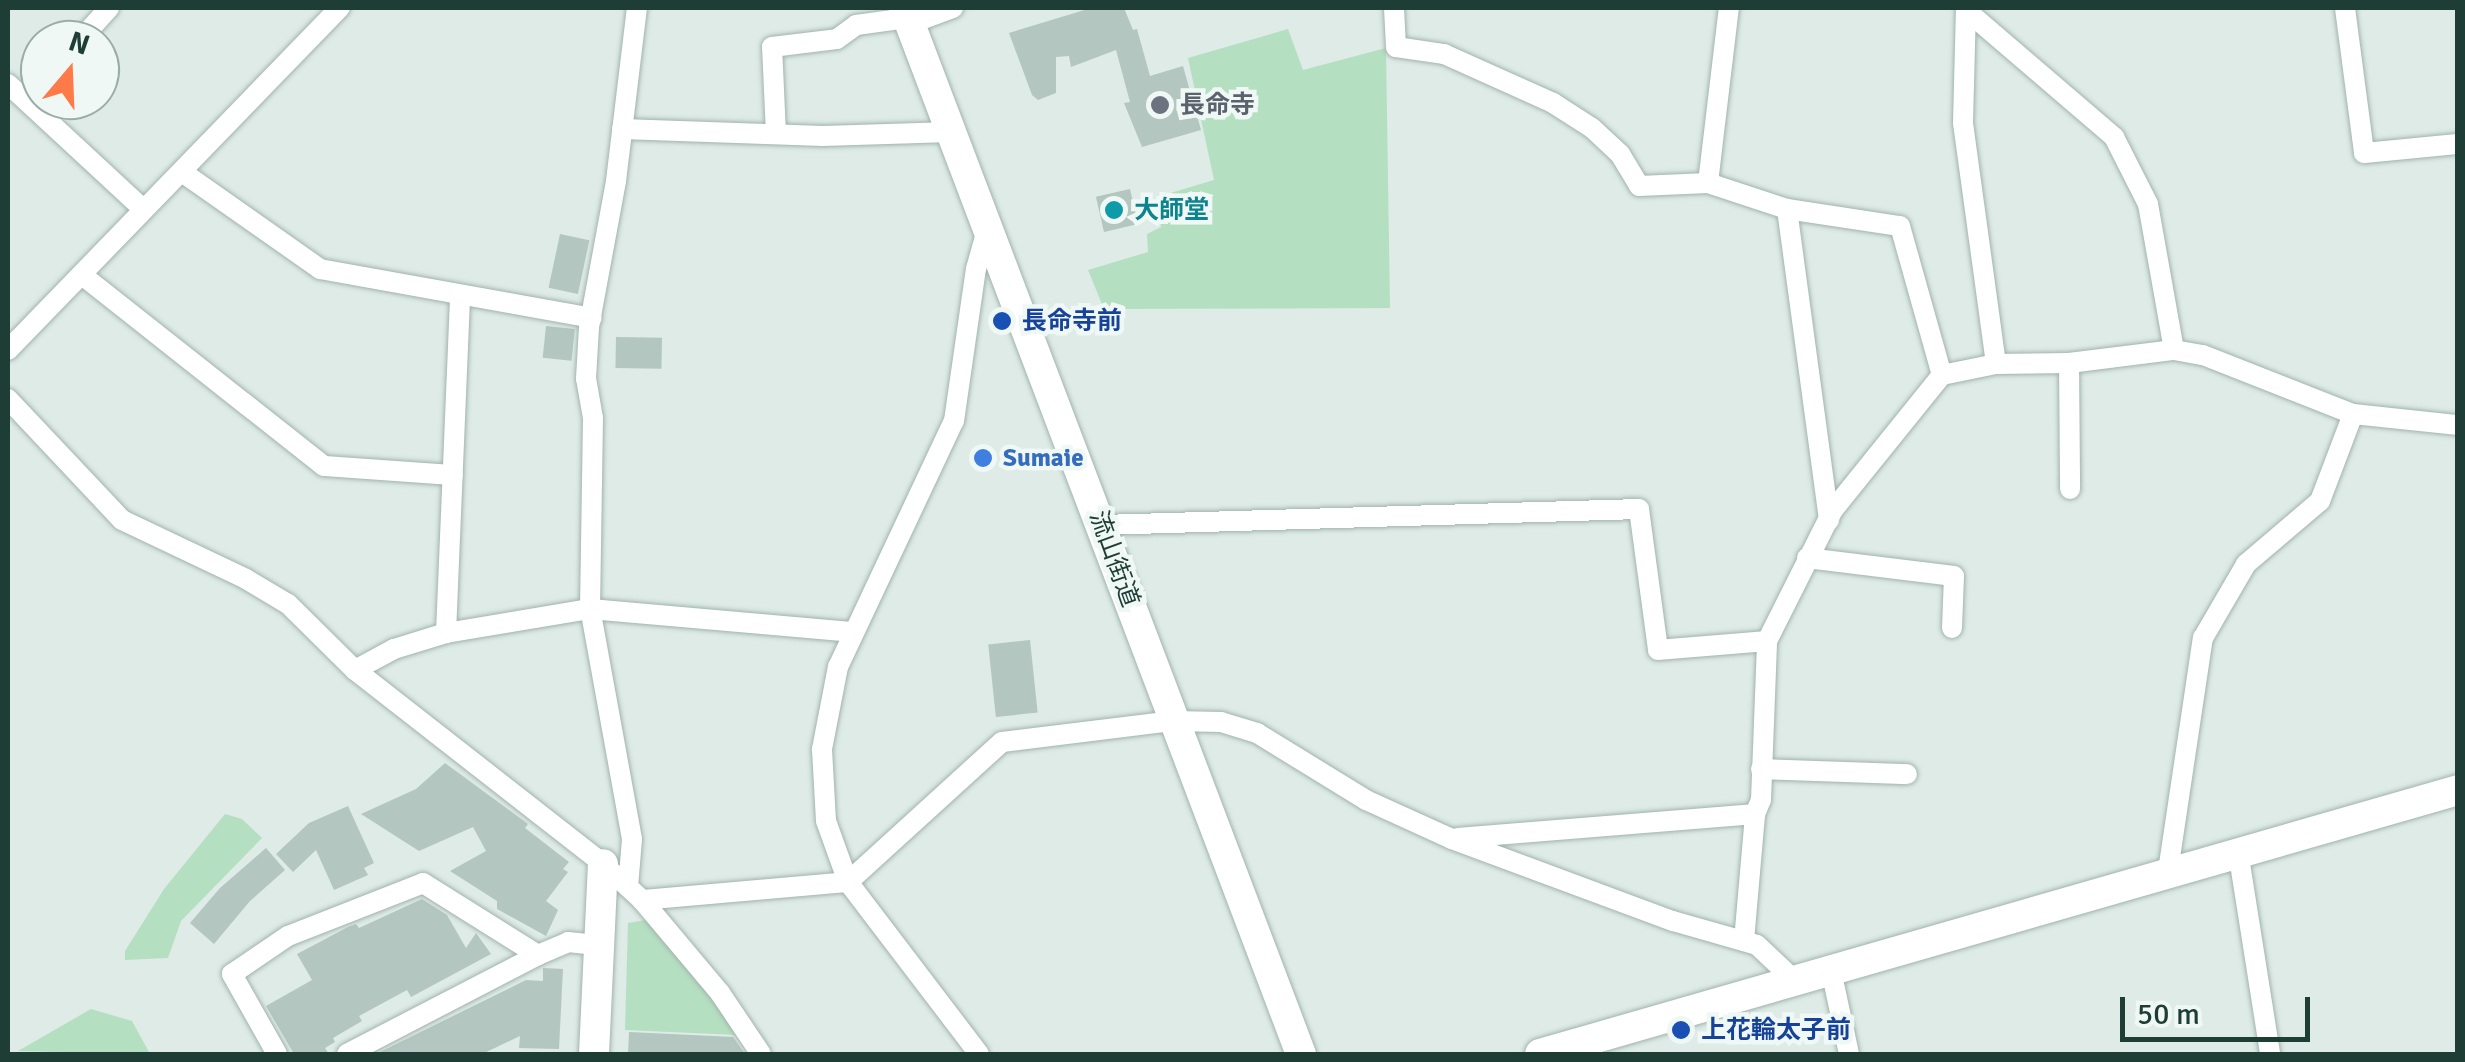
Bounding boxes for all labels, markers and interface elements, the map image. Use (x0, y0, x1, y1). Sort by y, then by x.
north arrow (20, 20, 120, 120)
text: N (64, 24, 94, 63)
place label: 長命寺 (1180, 90, 1255, 120)
marker: 長命寺 (1149, 94, 1171, 116)
place label: 大師堂 (1134, 195, 1209, 225)
marker: 大師堂 (1103, 199, 1125, 221)
place label: 長命寺前 (1022, 306, 1122, 336)
marker: 長命寺前 (991, 310, 1013, 332)
place label: Sumaie (1003, 443, 1084, 473)
marker: Sumaie (972, 447, 994, 469)
street label: 流山街道 (1083, 507, 1145, 611)
scale bar (2125, 977, 2315, 1039)
text: 50 m (2137, 996, 2200, 1033)
place label: 上花輪太子前 (1701, 1015, 1851, 1045)
marker: 上花輪太子前 (1670, 1019, 1692, 1041)

